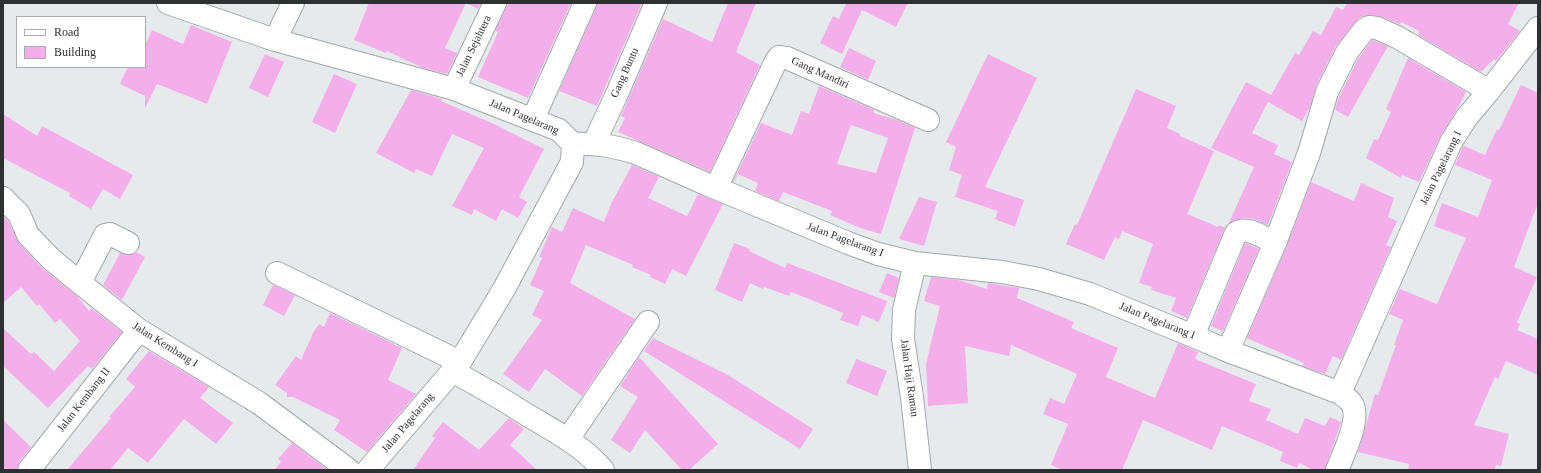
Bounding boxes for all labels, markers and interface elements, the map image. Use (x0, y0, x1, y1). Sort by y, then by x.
street label: Jalan Sejahtera (454, 13, 494, 79)
legend (16, 16, 146, 68)
text: Road (54, 25, 79, 39)
text: Building (54, 45, 96, 59)
street label: Gang Buntu (608, 46, 642, 100)
street label: Gang Mandiri (789, 54, 851, 92)
street label: Jalan Pagelarang (487, 96, 561, 138)
street label: Jalan Pagelarang I (1417, 129, 1465, 207)
street label: Jalan Pagelarang I (805, 220, 885, 260)
street label: Jalan Pagelarang I (1117, 300, 1197, 342)
street label: Jalan Kembang I (130, 320, 200, 370)
street label: Jalan Haji Raman (897, 338, 921, 418)
street label: Jalan Kembang II (55, 365, 113, 435)
street label: Jalan Pagelarang (379, 390, 437, 456)

